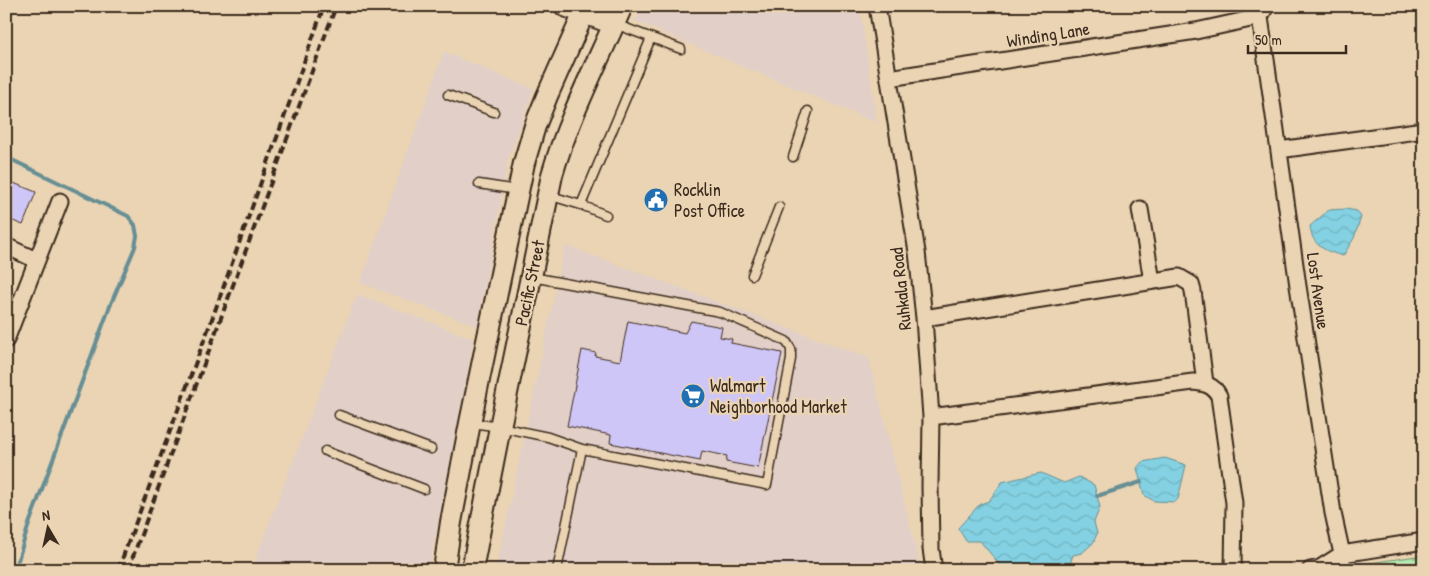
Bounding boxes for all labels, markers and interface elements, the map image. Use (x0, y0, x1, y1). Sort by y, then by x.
street label: Winding Lane (1005, 16, 1091, 53)
scale bar (1248, 22, 1345, 54)
text: 50 m (1255, 29, 1282, 50)
place label: Rocklin Post Office (674, 177, 745, 223)
public building icon: Rocklin Post Office (643, 187, 669, 213)
street label: Pacific Street (508, 237, 551, 328)
street label: Ruhkala Road (884, 246, 917, 332)
street label: Lost Avenue (1301, 251, 1336, 331)
place label: Walmart Neighborhood Market (710, 373, 847, 419)
supermarket icon: Walmart Neighborhood Market (680, 383, 706, 409)
north arrow (22, 504, 72, 554)
text: N (41, 505, 52, 525)

